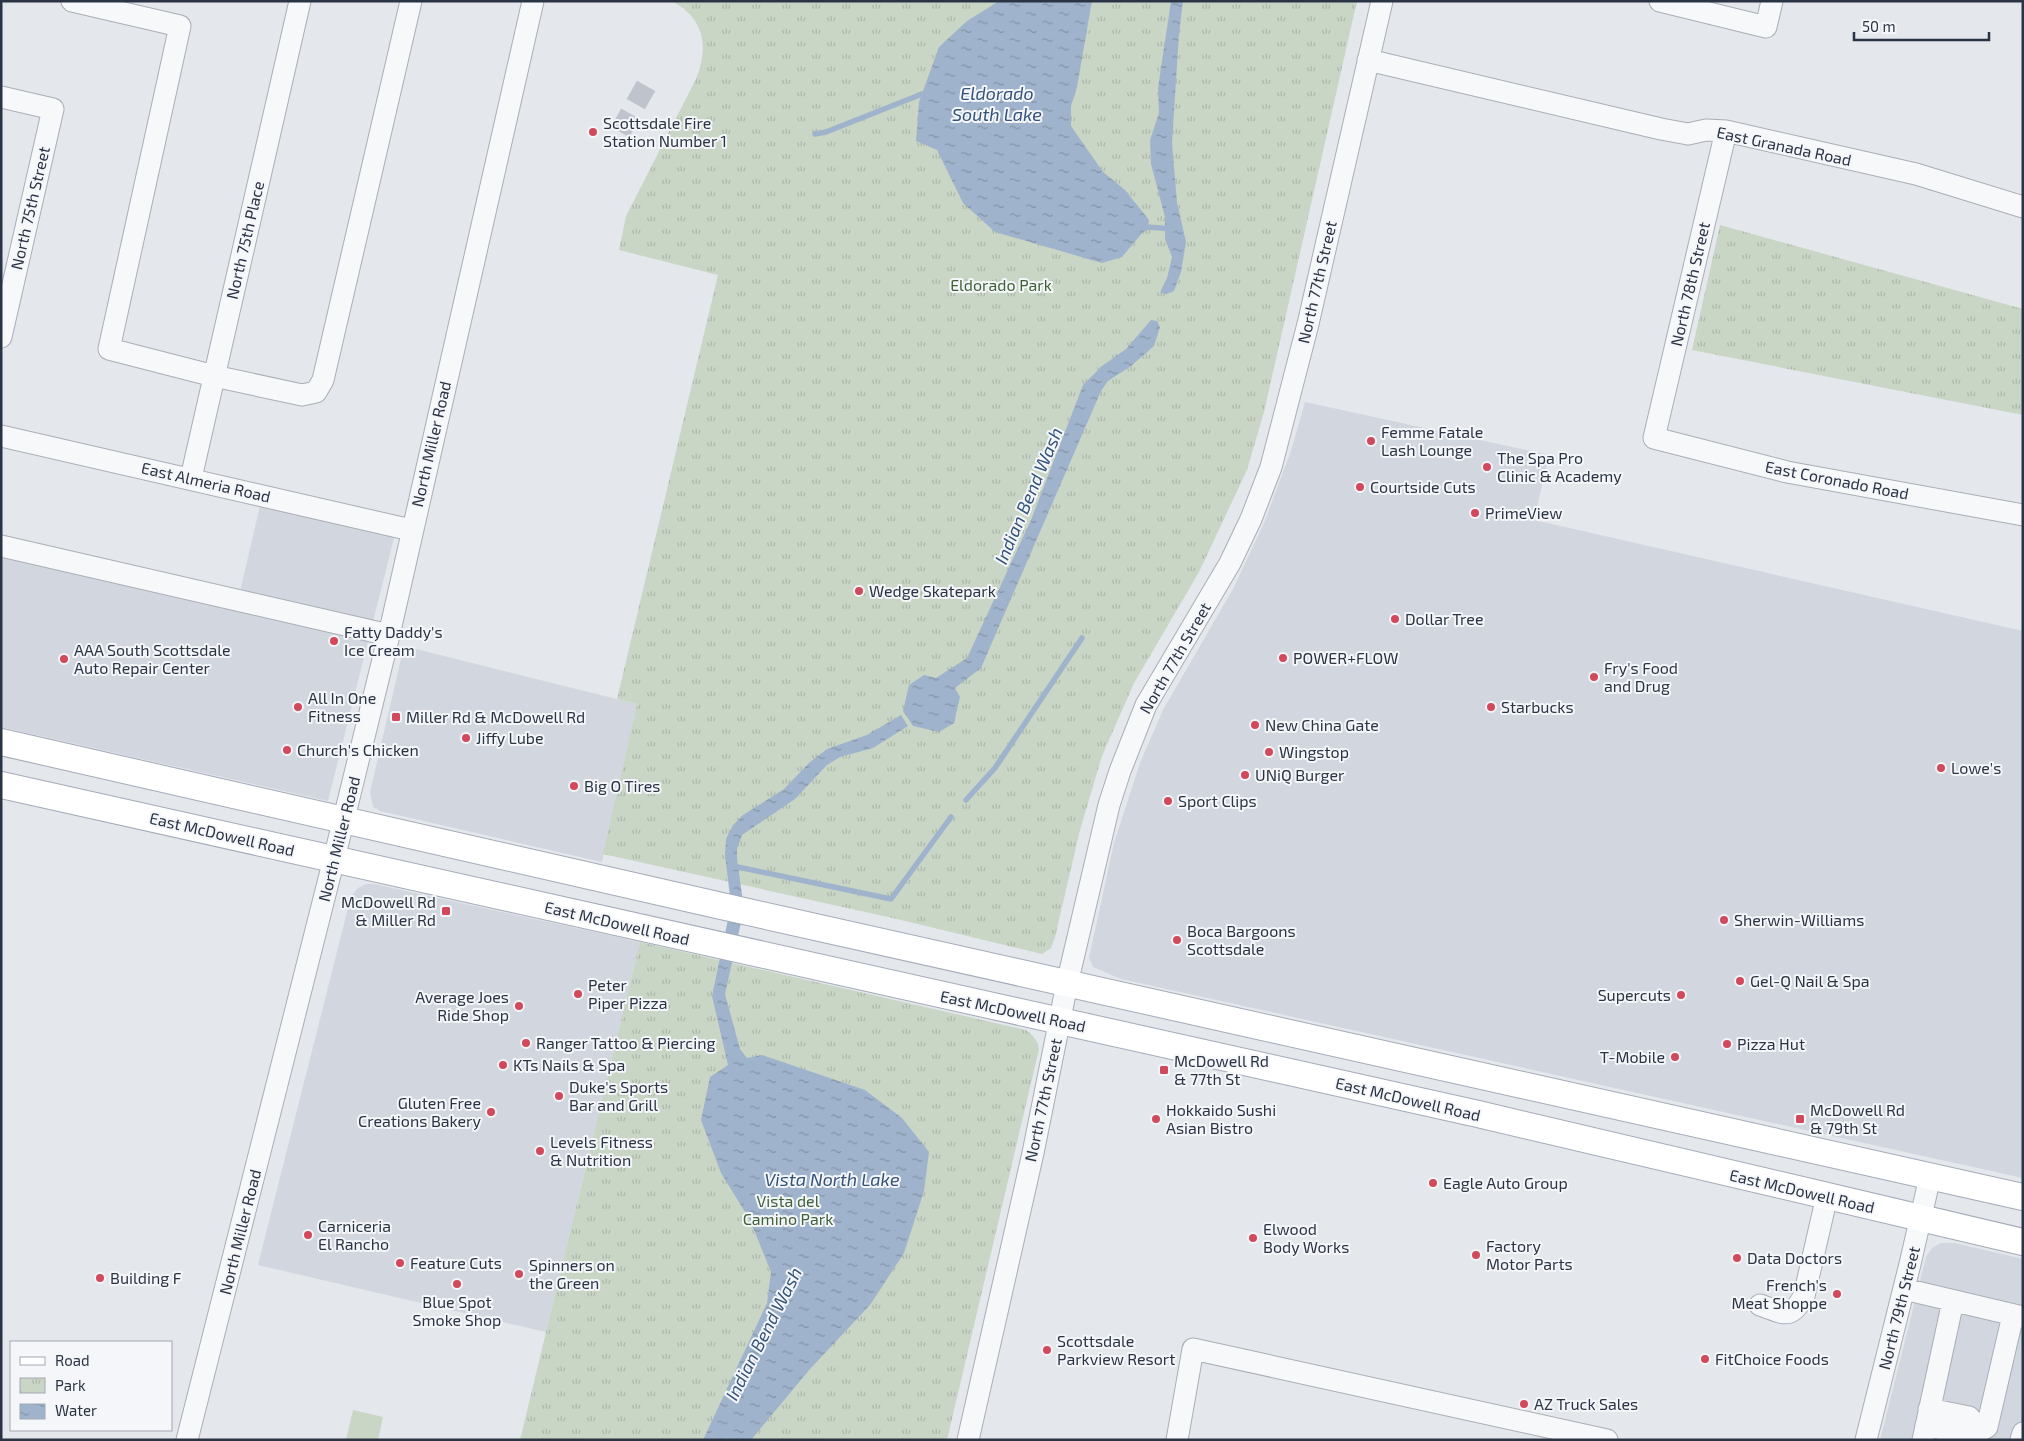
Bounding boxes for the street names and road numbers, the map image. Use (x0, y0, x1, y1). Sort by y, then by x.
street label: East Granada Road (1715, 122, 1853, 169)
street label: North 75th Street (6, 144, 53, 271)
street label: North 75th Place (222, 179, 267, 301)
street label: North 77th Street (1293, 219, 1340, 345)
street label: North 78th Street (1666, 220, 1713, 348)
street label: North Miller Road (407, 379, 454, 509)
street label: East Coronado Road (1764, 456, 1910, 503)
street label: East Almeria Road (140, 457, 273, 506)
street label: North 77th Street (1135, 599, 1214, 717)
street label: North Miller Road (314, 774, 363, 903)
street label: East McDowell Road (148, 808, 297, 859)
street label: East McDowell Road (543, 897, 692, 948)
street label: East McDowell Road (939, 986, 1088, 1035)
street label: North 77th Street (1020, 1037, 1065, 1163)
street label: East McDowell Road (1334, 1073, 1483, 1124)
street label: East McDowell Road (1728, 1165, 1877, 1216)
street label: North Miller Road (215, 1167, 264, 1296)
street label: North 79th Street (1874, 1244, 1923, 1372)

